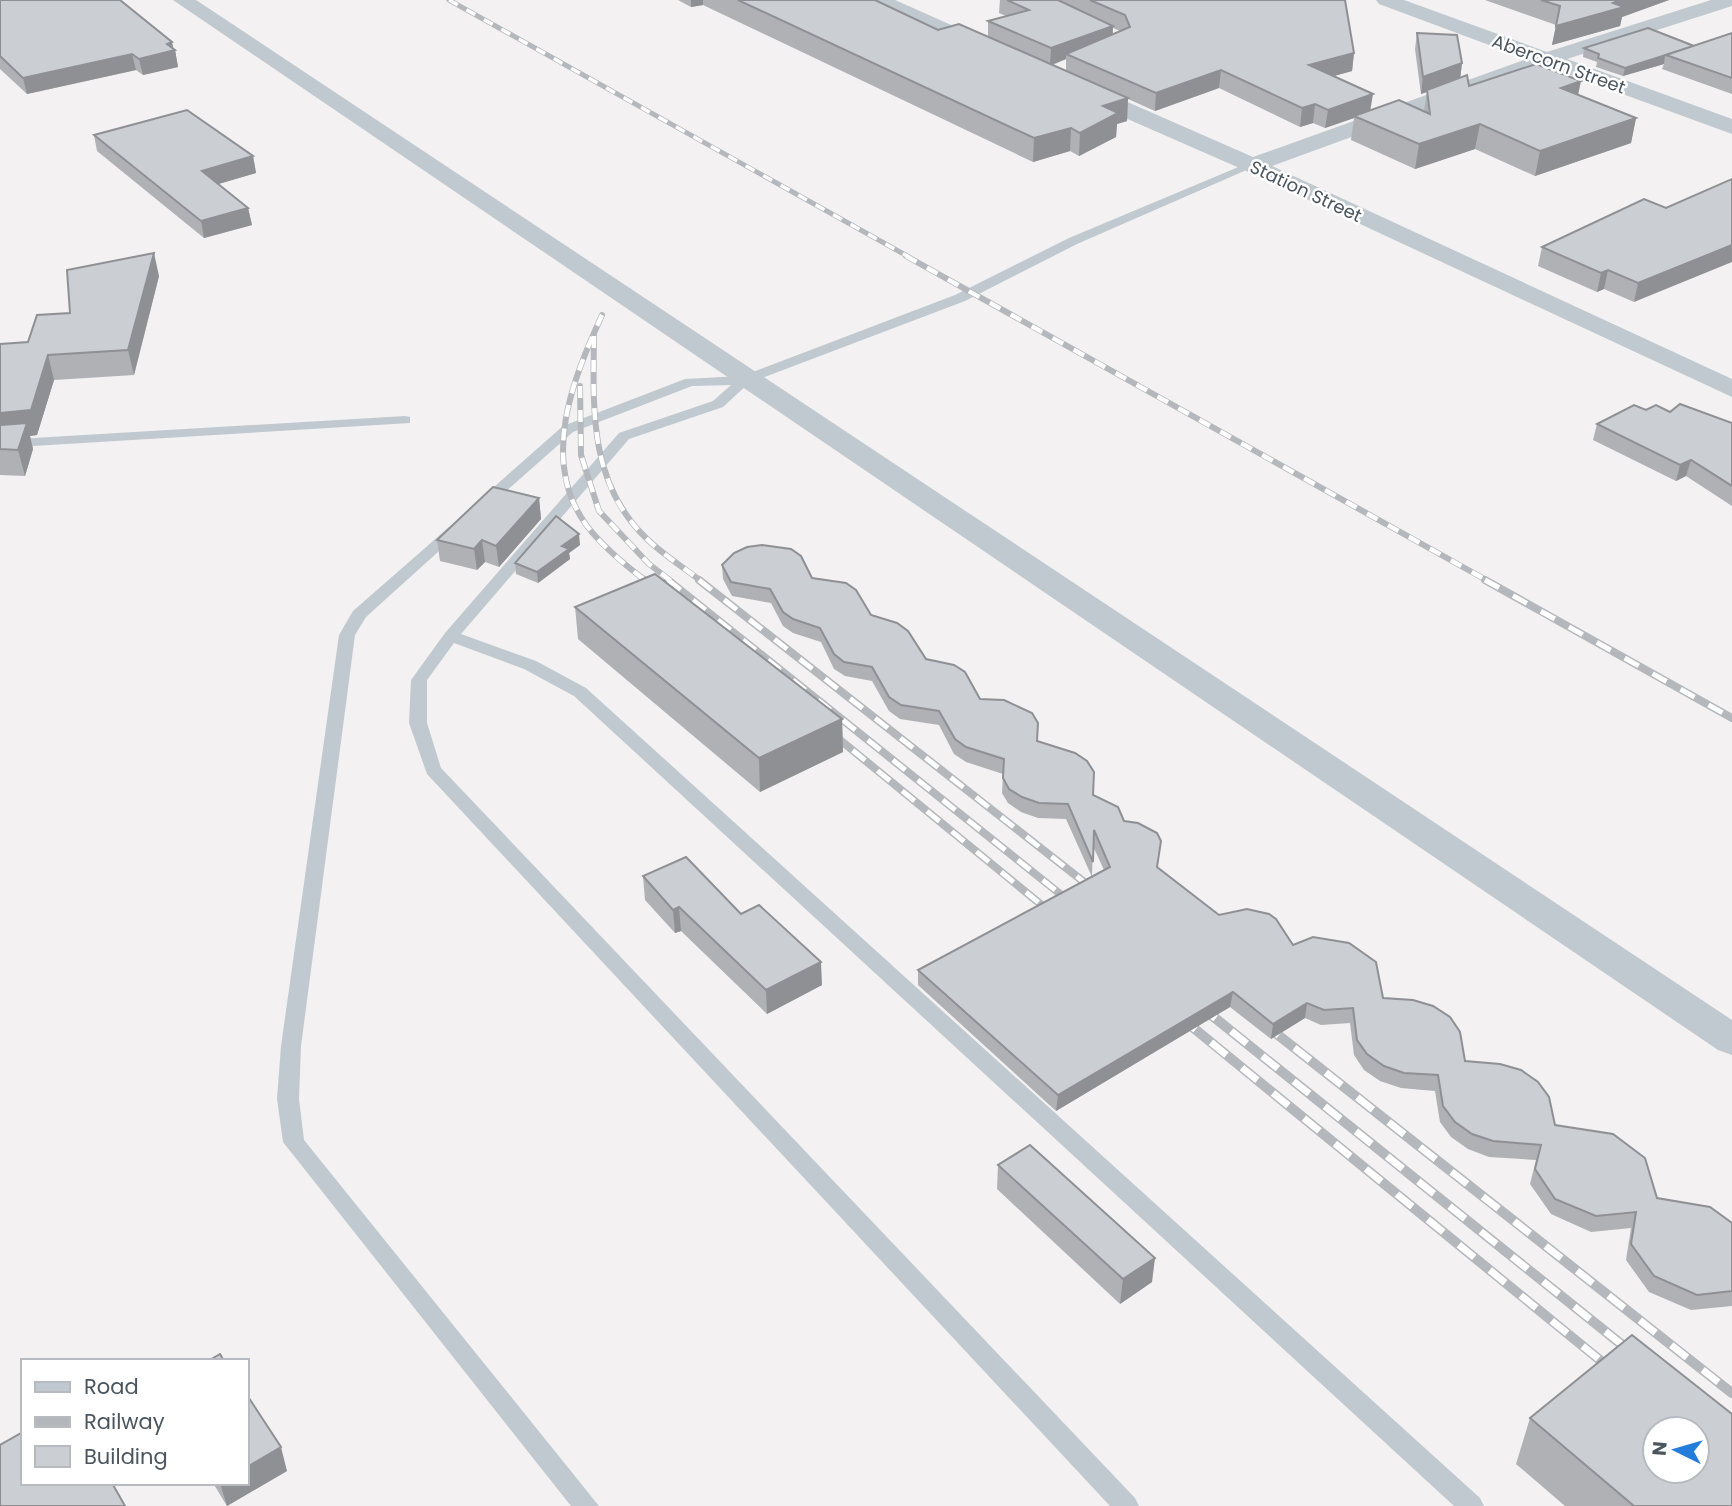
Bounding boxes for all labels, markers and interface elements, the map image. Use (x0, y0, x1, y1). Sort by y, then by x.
street label: Abercorn Street (1489, 28, 1629, 100)
street label: Station Street (1246, 154, 1366, 228)
legend (21, 1359, 248, 1485)
text: Road (84, 1372, 139, 1401)
text: Railway (84, 1407, 165, 1436)
north arrow (1641, 1415, 1711, 1485)
text: N (1645, 1440, 1674, 1457)
text: Building (84, 1442, 168, 1471)

